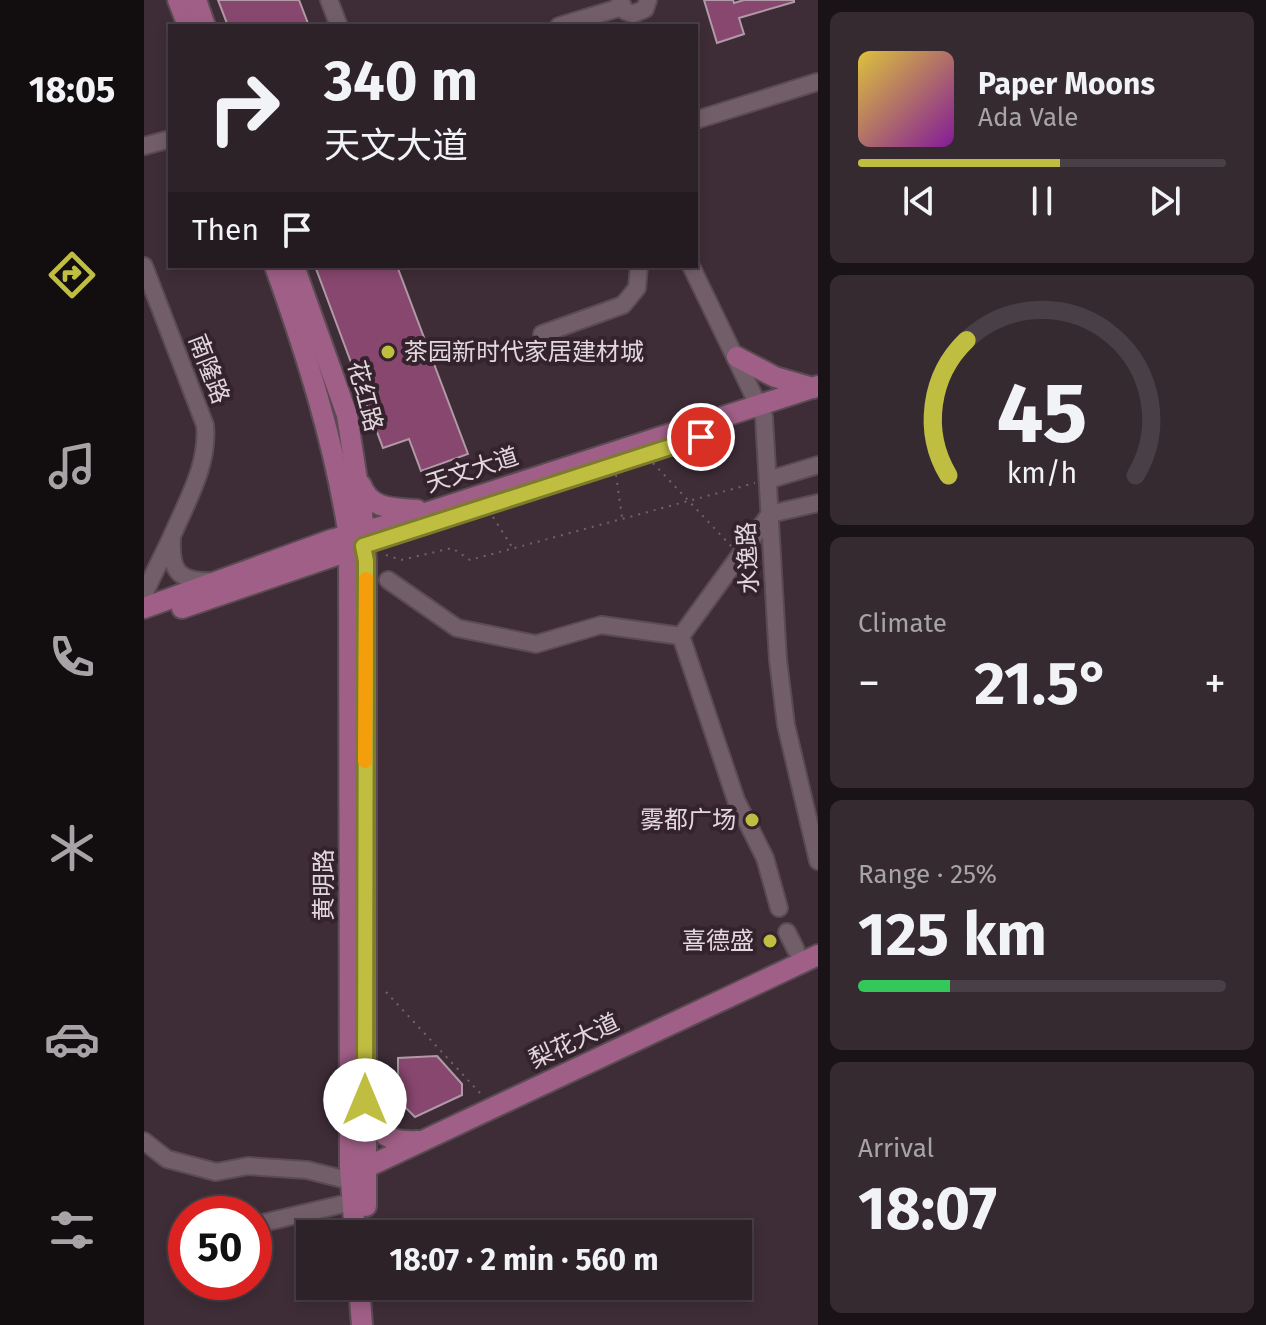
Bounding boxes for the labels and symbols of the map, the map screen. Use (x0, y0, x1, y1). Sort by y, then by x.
street label: 南隆路 (183, 330, 235, 408)
place label: 茶园新时代家居建材城 (404, 338, 644, 366)
marker: 茶园新时代家居建材城 (379, 343, 397, 361)
street label: 花红路 (342, 358, 388, 434)
pin (667, 403, 735, 471)
street label: 天文大道 (422, 442, 522, 498)
street label: 水逸路 (732, 521, 764, 595)
place label: 雾都广场 (640, 806, 736, 834)
marker: 雾都广场 (743, 811, 761, 829)
street label: 黄明路 (310, 849, 338, 921)
place label: 喜德盛 (682, 927, 754, 955)
marker: 喜德盛 (761, 932, 779, 950)
street label: 梨花大道 (525, 1008, 623, 1074)
position arrow (323, 1058, 407, 1142)
speed limit sign: 50 (168, 1196, 272, 1300)

